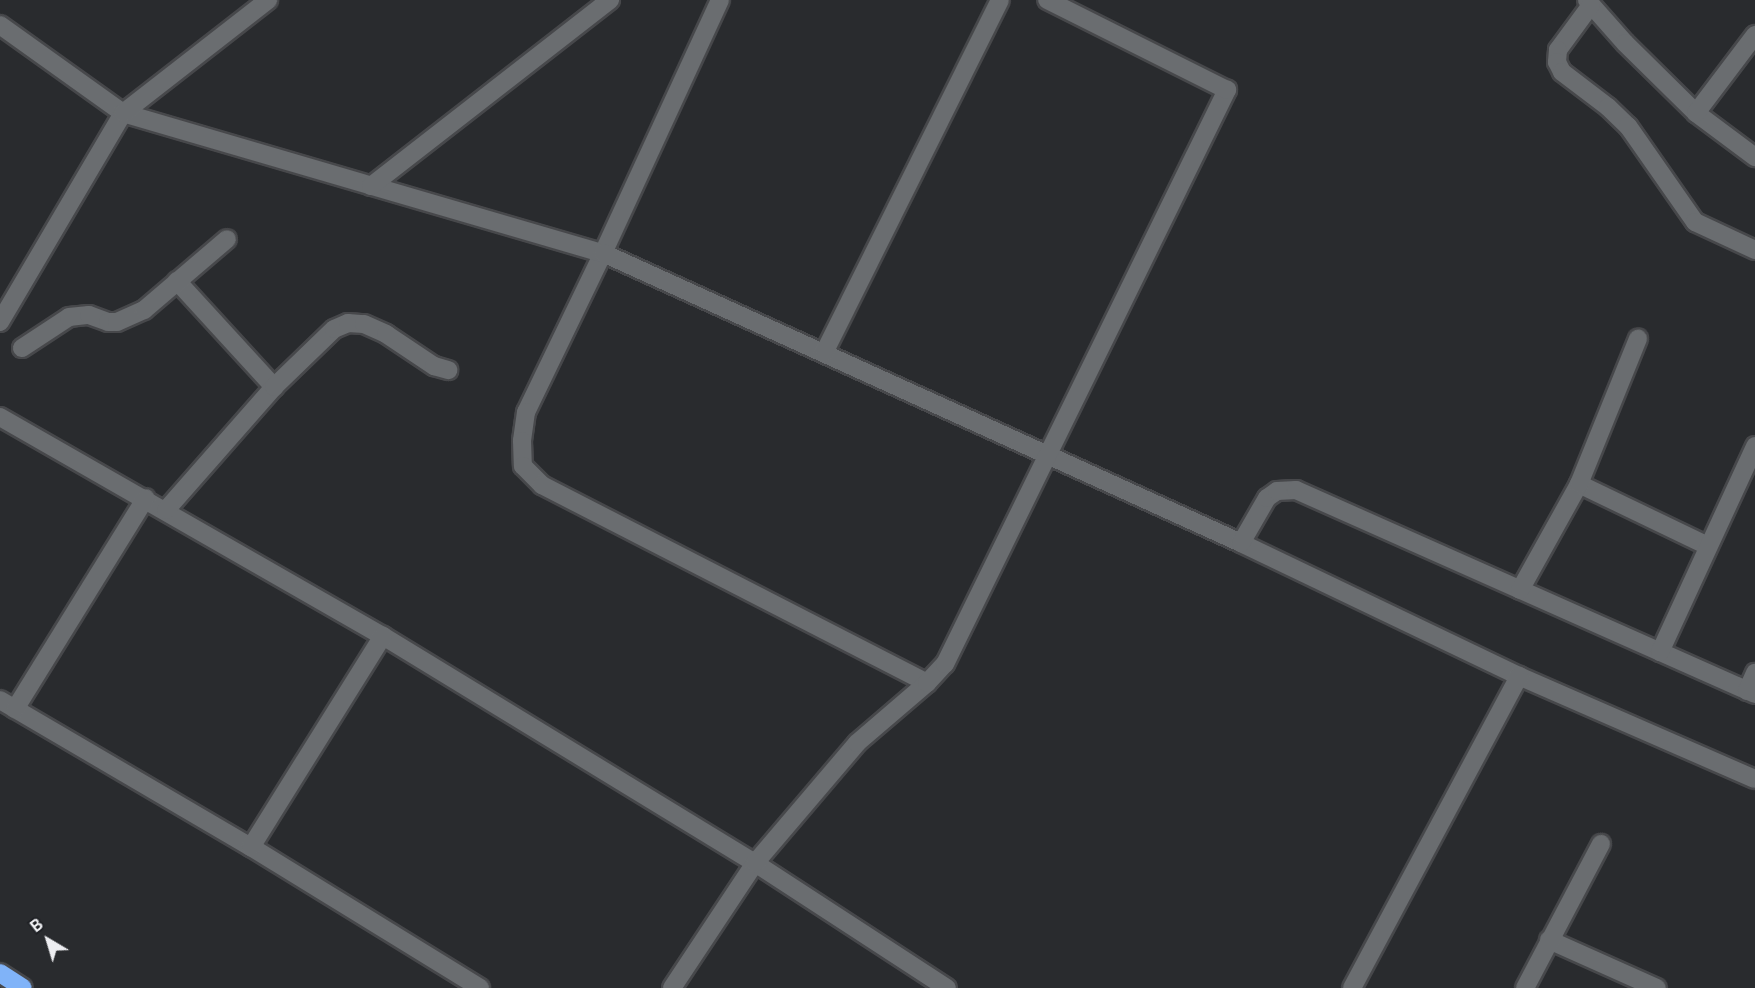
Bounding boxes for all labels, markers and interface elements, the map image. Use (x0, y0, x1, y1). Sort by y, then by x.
north arrow (18, 910, 78, 970)
text: B (26, 915, 47, 936)

